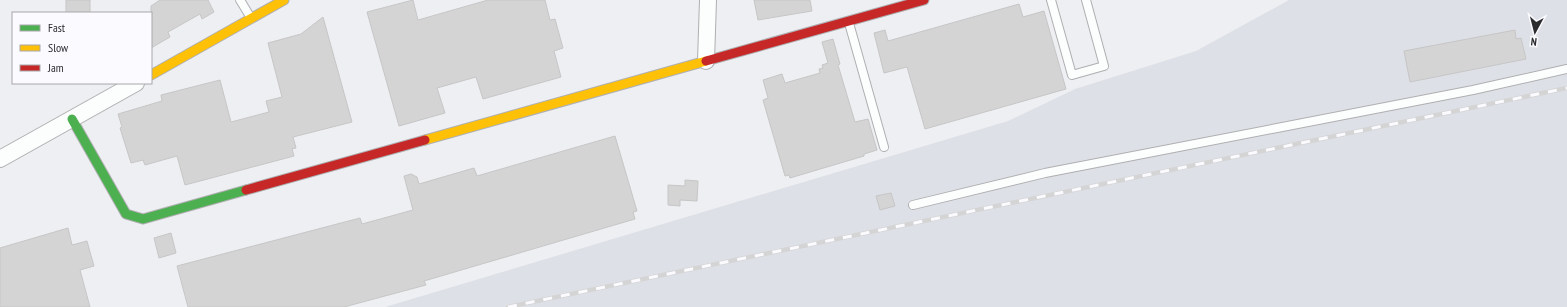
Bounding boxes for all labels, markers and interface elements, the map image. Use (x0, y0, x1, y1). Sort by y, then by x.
legend (12, 12, 152, 84)
north arrow (1515, 12, 1555, 52)
text: Fast (48, 20, 66, 35)
text: N (1530, 35, 1538, 49)
text: Slow (48, 40, 69, 55)
text: Jam (47, 60, 64, 75)

